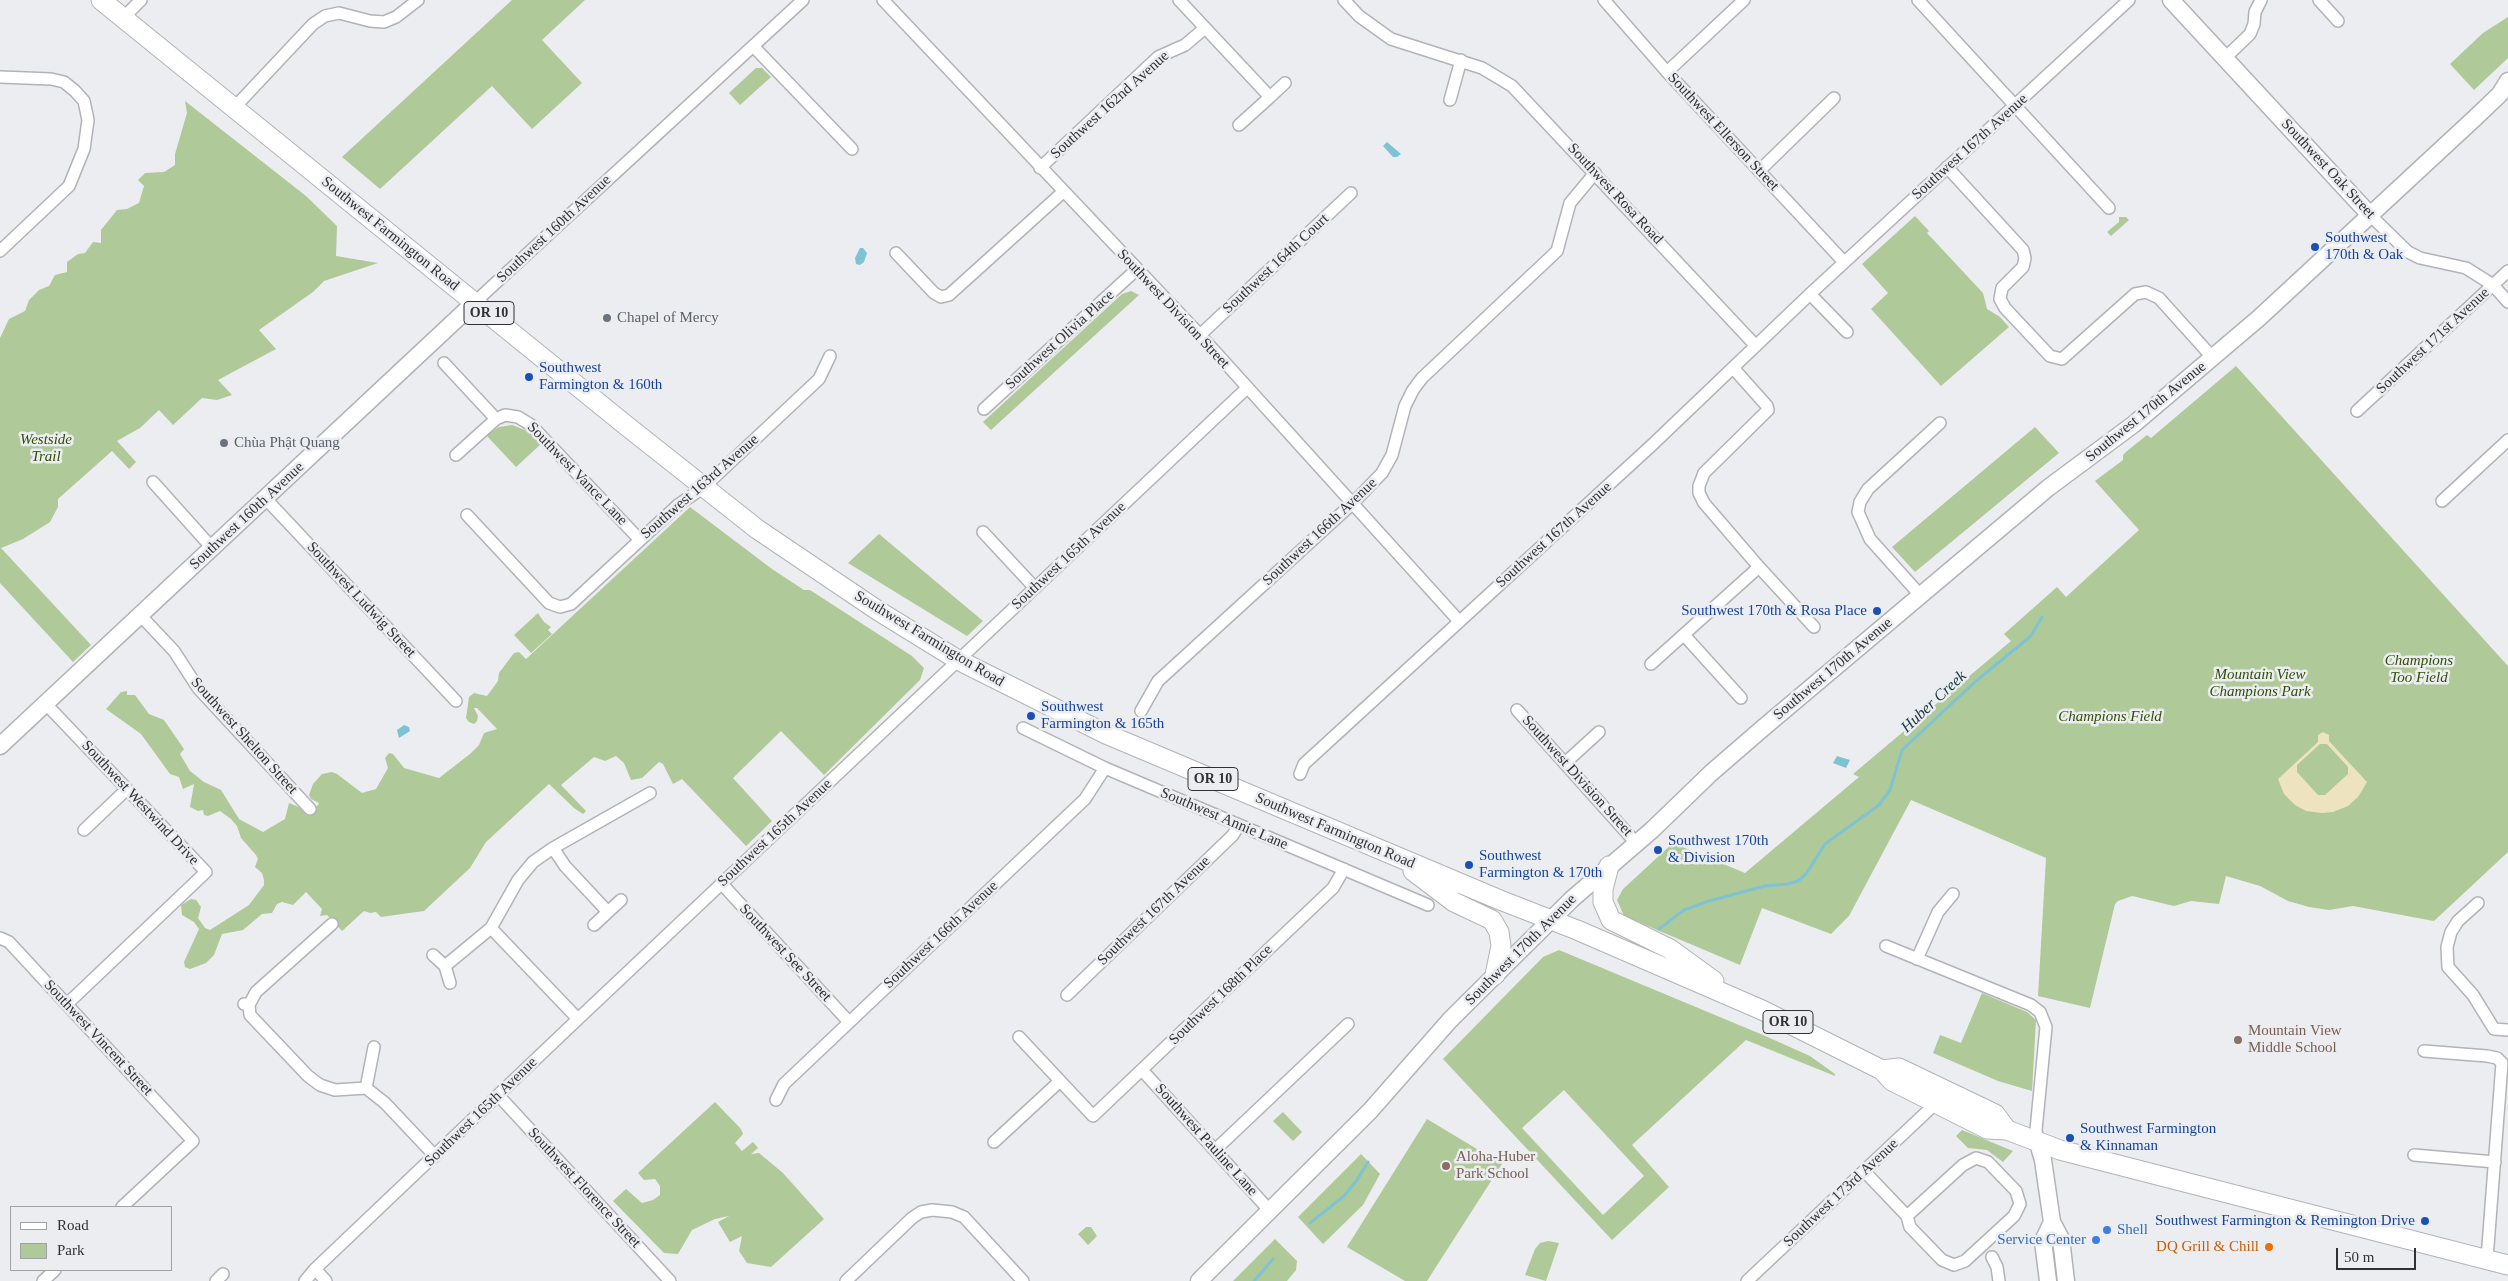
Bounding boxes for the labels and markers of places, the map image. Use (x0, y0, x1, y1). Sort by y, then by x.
place label: Southwest 170th & Oak (2325, 229, 2403, 264)
marker: Southwest 170th & Oak (2309, 241, 2321, 253)
place label: Chapel of Mercy (617, 309, 719, 327)
marker: Chapel of Mercy (601, 312, 613, 324)
place label: Southwest Farmington & 160th (539, 359, 662, 394)
marker: Southwest Farmington & 160th (523, 371, 535, 383)
place label: Chùa Phật Quang (234, 434, 340, 452)
marker: Chùa Phật Quang (218, 437, 230, 449)
place label: Southwest 170th & Rosa Place (1681, 602, 1867, 620)
marker: Southwest 170th & Rosa Place (1871, 605, 1883, 617)
place label: Southwest Farmington & 165th (1041, 698, 1164, 733)
marker: Southwest Farmington & 165th (1025, 710, 1037, 722)
place label: Southwest 170th & Division (1668, 832, 1768, 867)
marker: Southwest 170th & Division (1652, 844, 1664, 856)
place label: Southwest Farmington & 170th (1479, 847, 1602, 882)
marker: Southwest Farmington & 170th (1463, 859, 1475, 871)
place label: Mountain View Middle School (2248, 1022, 2342, 1057)
marker: Mountain View Middle School (2232, 1034, 2244, 1046)
place label: Southwest Farmington & Kinnaman (2080, 1120, 2216, 1155)
marker: Southwest Farmington & Kinnaman (2064, 1132, 2076, 1144)
place label: Aloha-Huber Park School (1456, 1148, 1535, 1183)
marker: Aloha-Huber Park School (1440, 1160, 1452, 1172)
place label: Southwest Farmington & Remington Drive (2155, 1212, 2415, 1230)
marker: Southwest Farmington & Remington Drive (2419, 1215, 2431, 1227)
place label: Shell (2117, 1221, 2148, 1239)
marker: Shell (2101, 1224, 2113, 1236)
place label: Service Center (1997, 1231, 2086, 1249)
marker: Service Center (2090, 1234, 2102, 1246)
place label: DQ Grill & Chill (2156, 1238, 2259, 1256)
marker: DQ Grill & Chill (2263, 1241, 2275, 1253)

